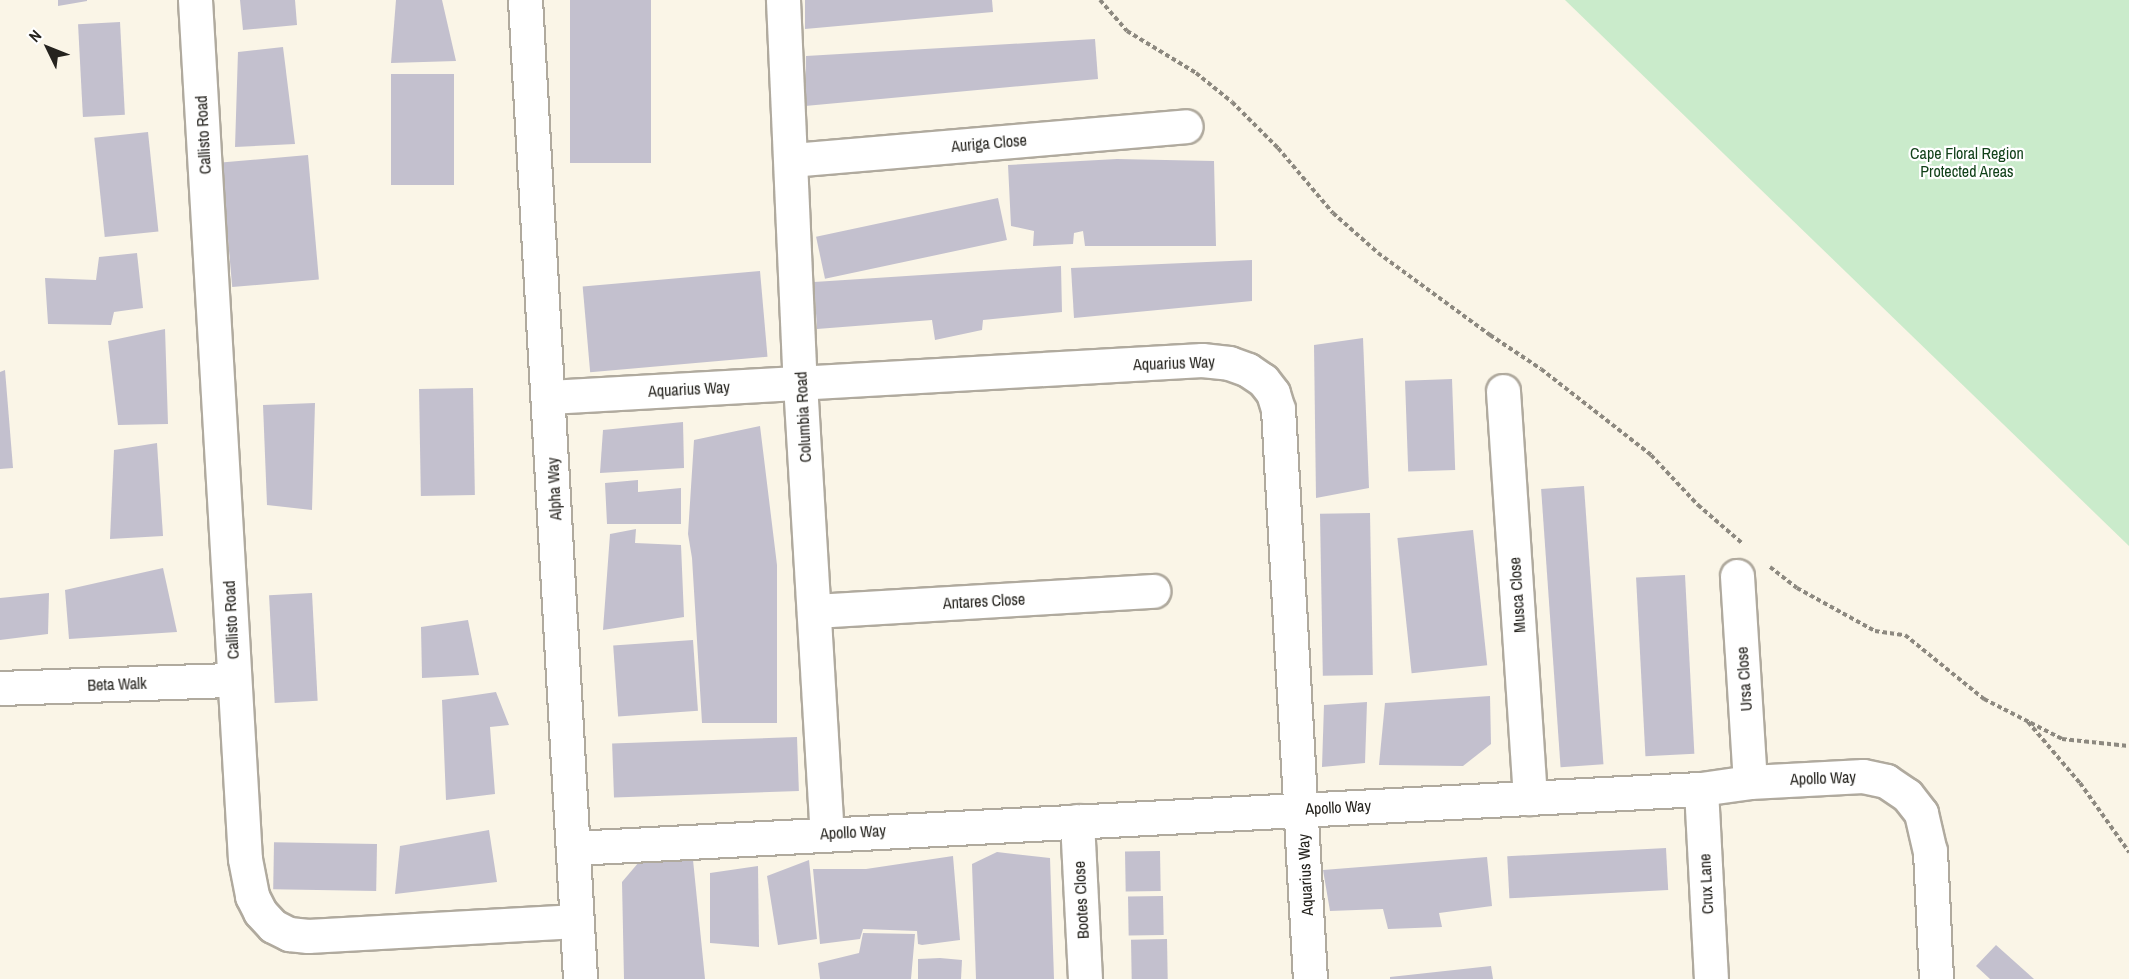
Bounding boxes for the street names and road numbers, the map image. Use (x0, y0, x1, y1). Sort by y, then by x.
street label: Callisto Road (191, 95, 215, 175)
street label: Auriga Close (950, 130, 1028, 156)
street label: Aquarius Way (1133, 352, 1215, 374)
street label: Columbia Road (791, 371, 815, 463)
street label: Aquarius Way (648, 377, 730, 401)
street label: Alpha Way (543, 457, 565, 521)
street label: Musca Close (1505, 557, 1529, 633)
street label: Callisto Road (219, 580, 243, 660)
street label: Antares Close (942, 589, 1026, 613)
street label: Ursa Close (1732, 646, 1756, 712)
street label: Beta Walk (87, 673, 147, 695)
street label: Apollo Way (1790, 767, 1856, 789)
street label: Apollo Way (1305, 796, 1371, 818)
street label: Apollo Way (820, 821, 886, 843)
street label: Aquarius Way (1293, 834, 1317, 916)
street label: Crux Lane (1695, 853, 1717, 915)
street label: Bootes Close (1069, 861, 1093, 939)

